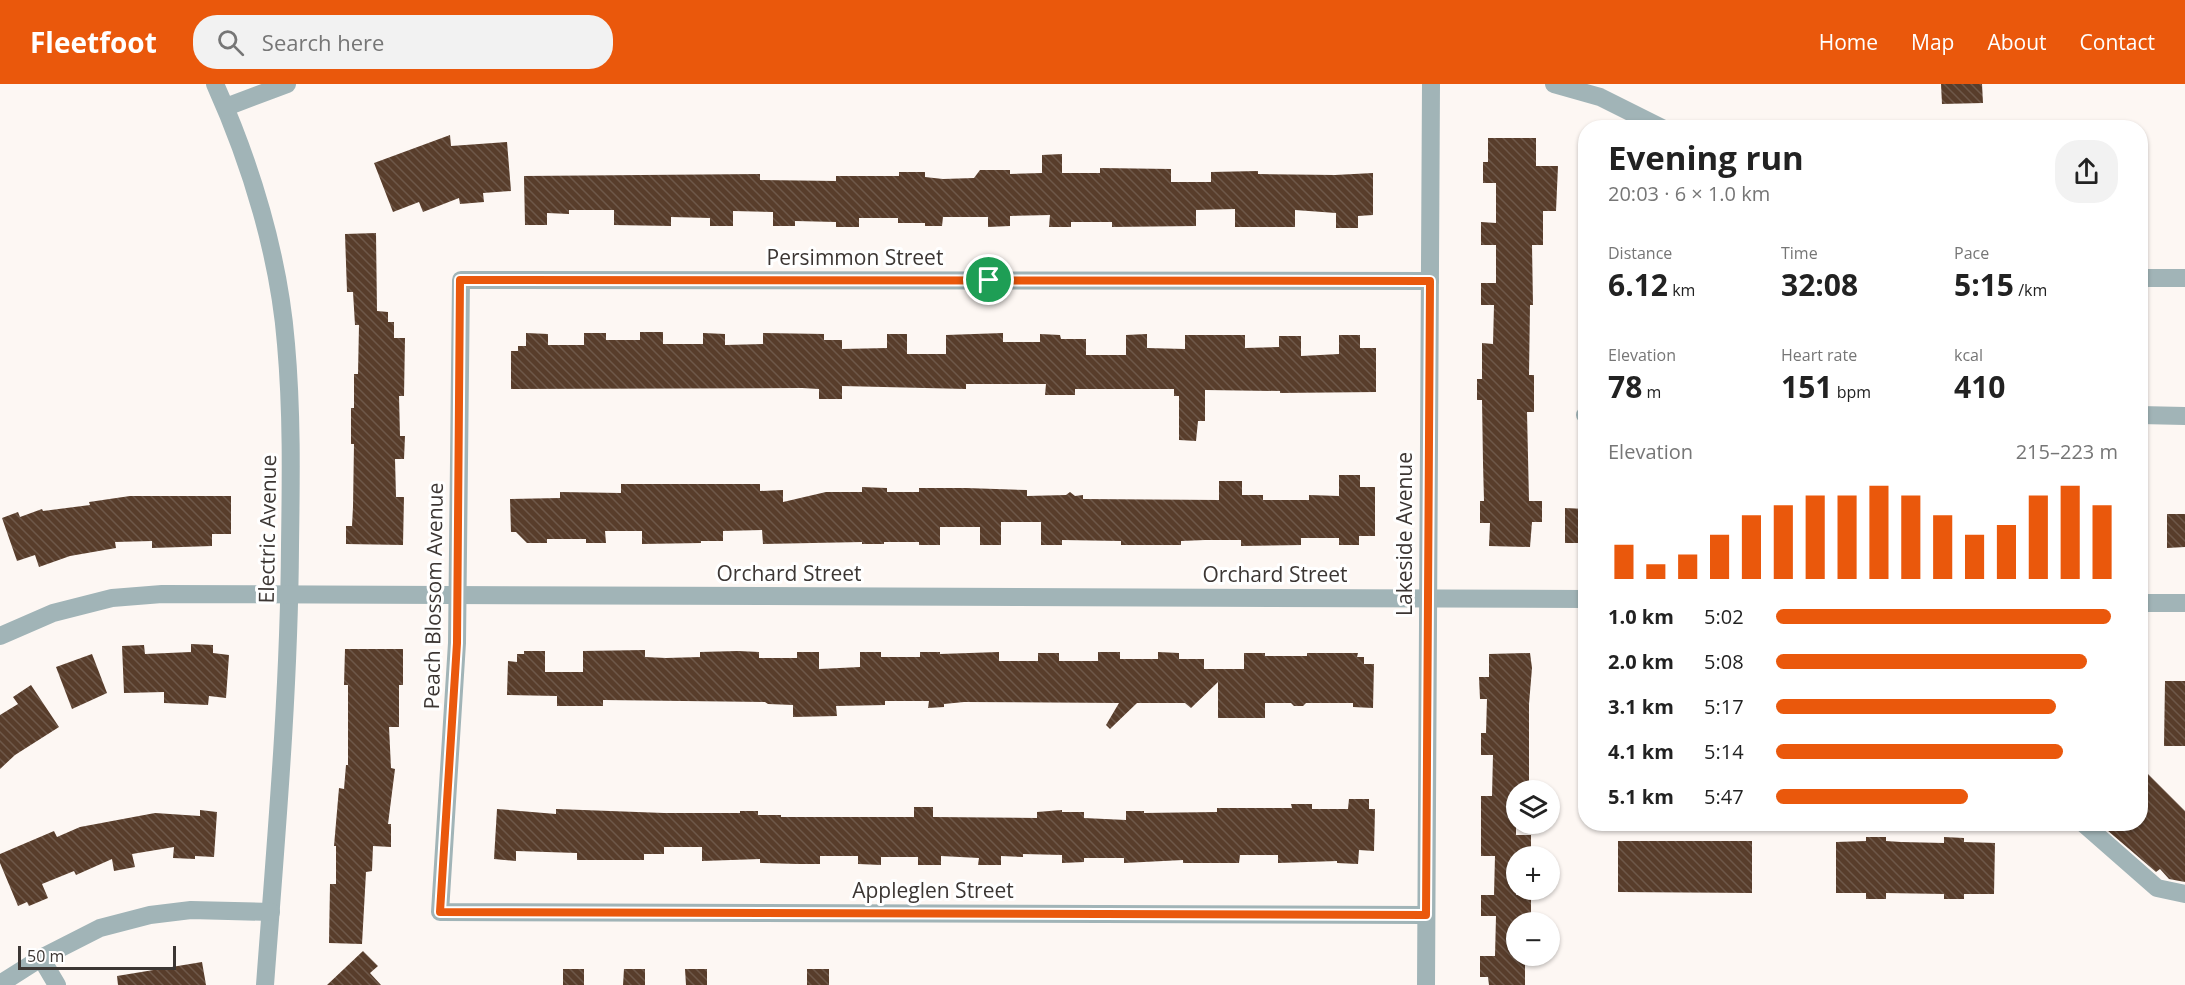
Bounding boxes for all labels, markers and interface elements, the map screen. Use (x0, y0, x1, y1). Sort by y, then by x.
search box (193, 15, 613, 69)
text: Fleetfoot (30, 23, 157, 61)
icon: search (214, 26, 247, 59)
text: Search here (262, 27, 384, 57)
text: Home (1819, 28, 1878, 56)
text: Map (1911, 28, 1954, 56)
text: About (1987, 28, 2047, 56)
text: Contact (2080, 28, 2155, 56)
text: Evening run (1608, 135, 1804, 180)
button: share (2055, 140, 2118, 203)
text: 20:03 · 6 × 1.0 km (1608, 180, 1770, 207)
text: Distance (1608, 242, 1672, 264)
text: Time (1781, 242, 1818, 264)
text: Pace (1954, 242, 1989, 264)
street label: Persimmon Street (767, 243, 943, 271)
pin (963, 254, 1014, 305)
icon: arrive (972, 263, 1005, 296)
text: 6.12 (1608, 264, 1668, 305)
text: 32:08 (1781, 264, 1858, 305)
text: 5:15 (1954, 264, 2014, 305)
text: km (1668, 279, 1695, 301)
text: /km (2014, 279, 2047, 301)
text: Elevation (1608, 344, 1676, 366)
text: Heart rate (1781, 344, 1857, 366)
text: kcal (1954, 344, 1983, 366)
text: 78 (1608, 366, 1642, 407)
text: 151 (1781, 366, 1832, 407)
text: 410 (1954, 366, 2005, 407)
text: m (1642, 381, 1661, 403)
text: bpm (1832, 381, 1871, 403)
text: Elevation (1608, 438, 1693, 465)
text: 215–223 m (2016, 438, 2118, 465)
street label: Lakeside Avenue (1390, 452, 1418, 616)
street label: Electric Avenue (252, 454, 282, 604)
street label: Peach Blossom Avenue (417, 482, 449, 710)
street label: Orchard Street (716, 559, 862, 587)
street label: Orchard Street (1202, 560, 1348, 588)
text: 1.0 km (1608, 603, 1674, 630)
text: 5:02 (1704, 603, 1744, 630)
text: 2.0 km (1608, 648, 1674, 675)
text: 5:08 (1704, 648, 1744, 675)
text: 3.1 km (1608, 693, 1674, 720)
text: 5:17 (1704, 693, 1744, 720)
text: 4.1 km (1608, 738, 1674, 765)
text: 5:14 (1704, 738, 1744, 765)
map controls (1506, 780, 1560, 966)
button: layers (1506, 780, 1560, 834)
text: 5.1 km (1608, 783, 1674, 810)
text: 5:47 (1704, 783, 1744, 810)
button: + (1506, 846, 1560, 900)
street label: Appleglen Street (852, 876, 1014, 904)
button: − (1506, 912, 1560, 966)
scale bar (18, 943, 176, 970)
text: 50 m (27, 945, 64, 967)

